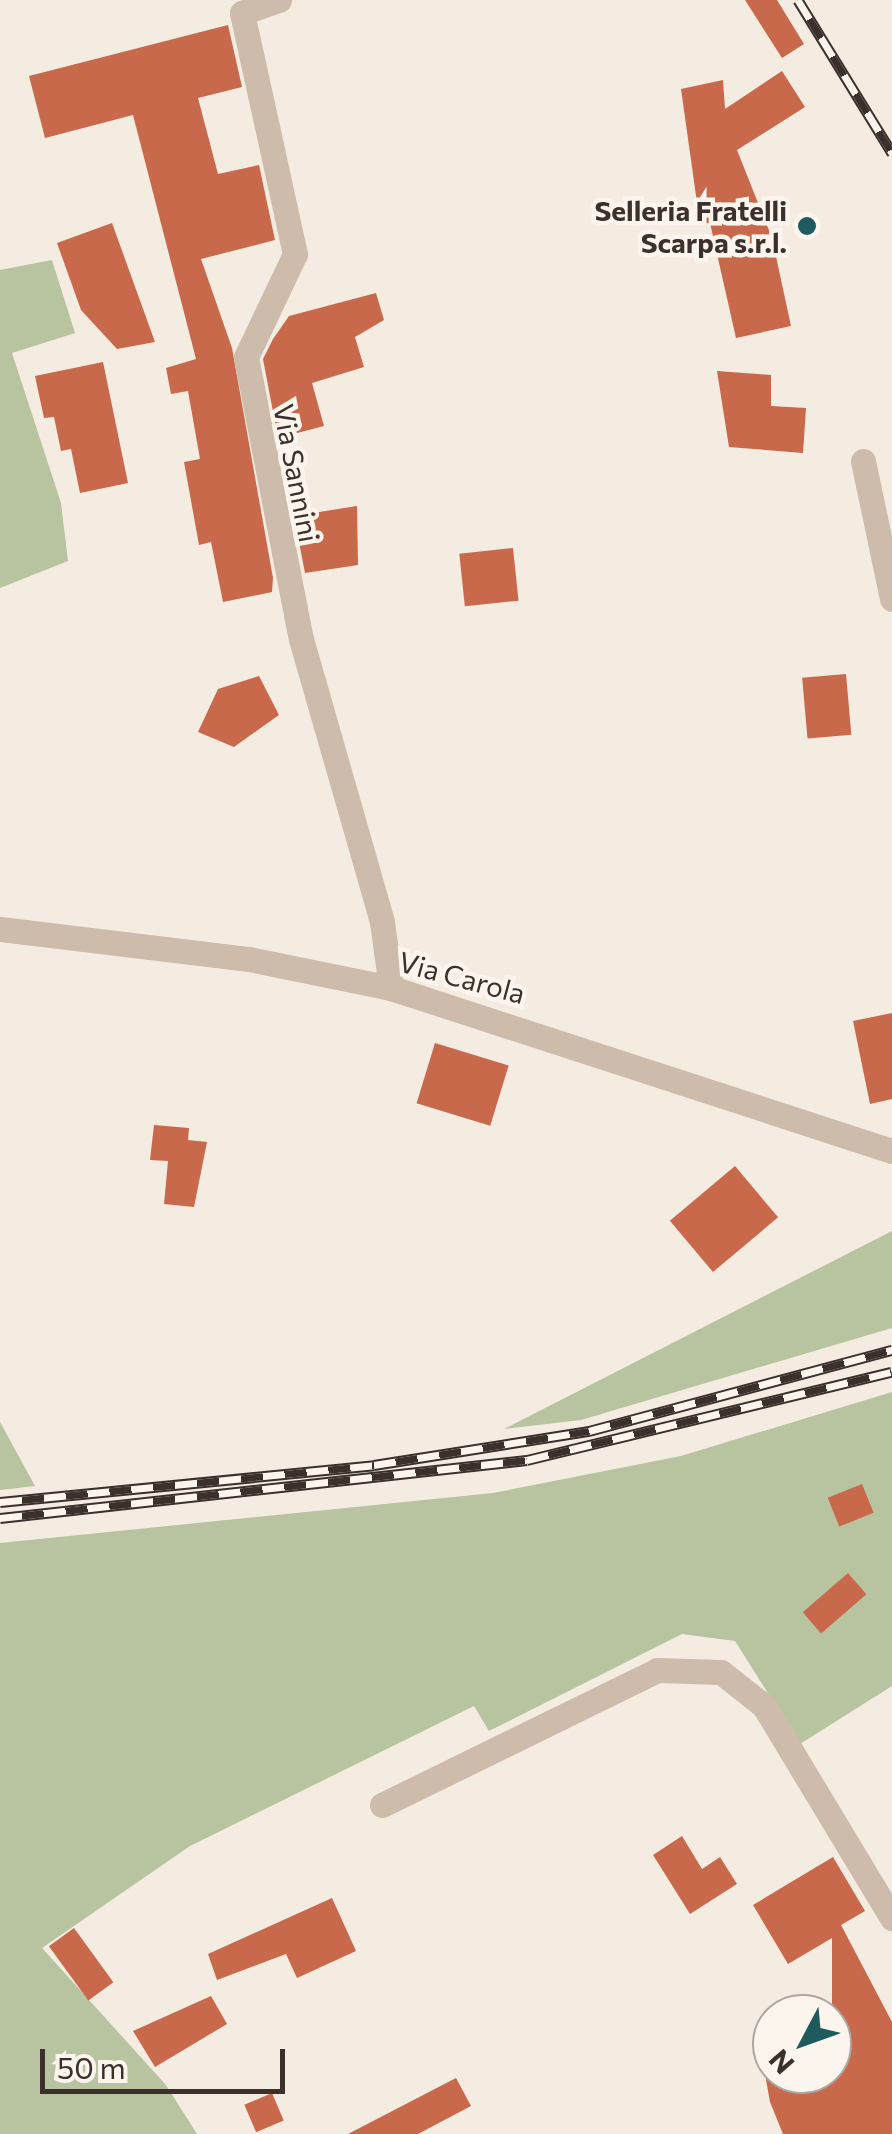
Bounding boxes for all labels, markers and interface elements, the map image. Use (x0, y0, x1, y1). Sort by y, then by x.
place label: Selleria Fratelli Scarpa s.r.l. (594, 193, 787, 259)
marker: Selleria Fratelli Scarpa s.r.l. (796, 215, 818, 237)
street label: Via Sannini (267, 401, 327, 545)
street label: Via Carola (395, 944, 529, 1010)
north arrow (752, 1994, 852, 2094)
scale bar (45, 2029, 290, 2091)
text: N (761, 2043, 801, 2081)
text: 50 m (57, 2048, 126, 2085)

